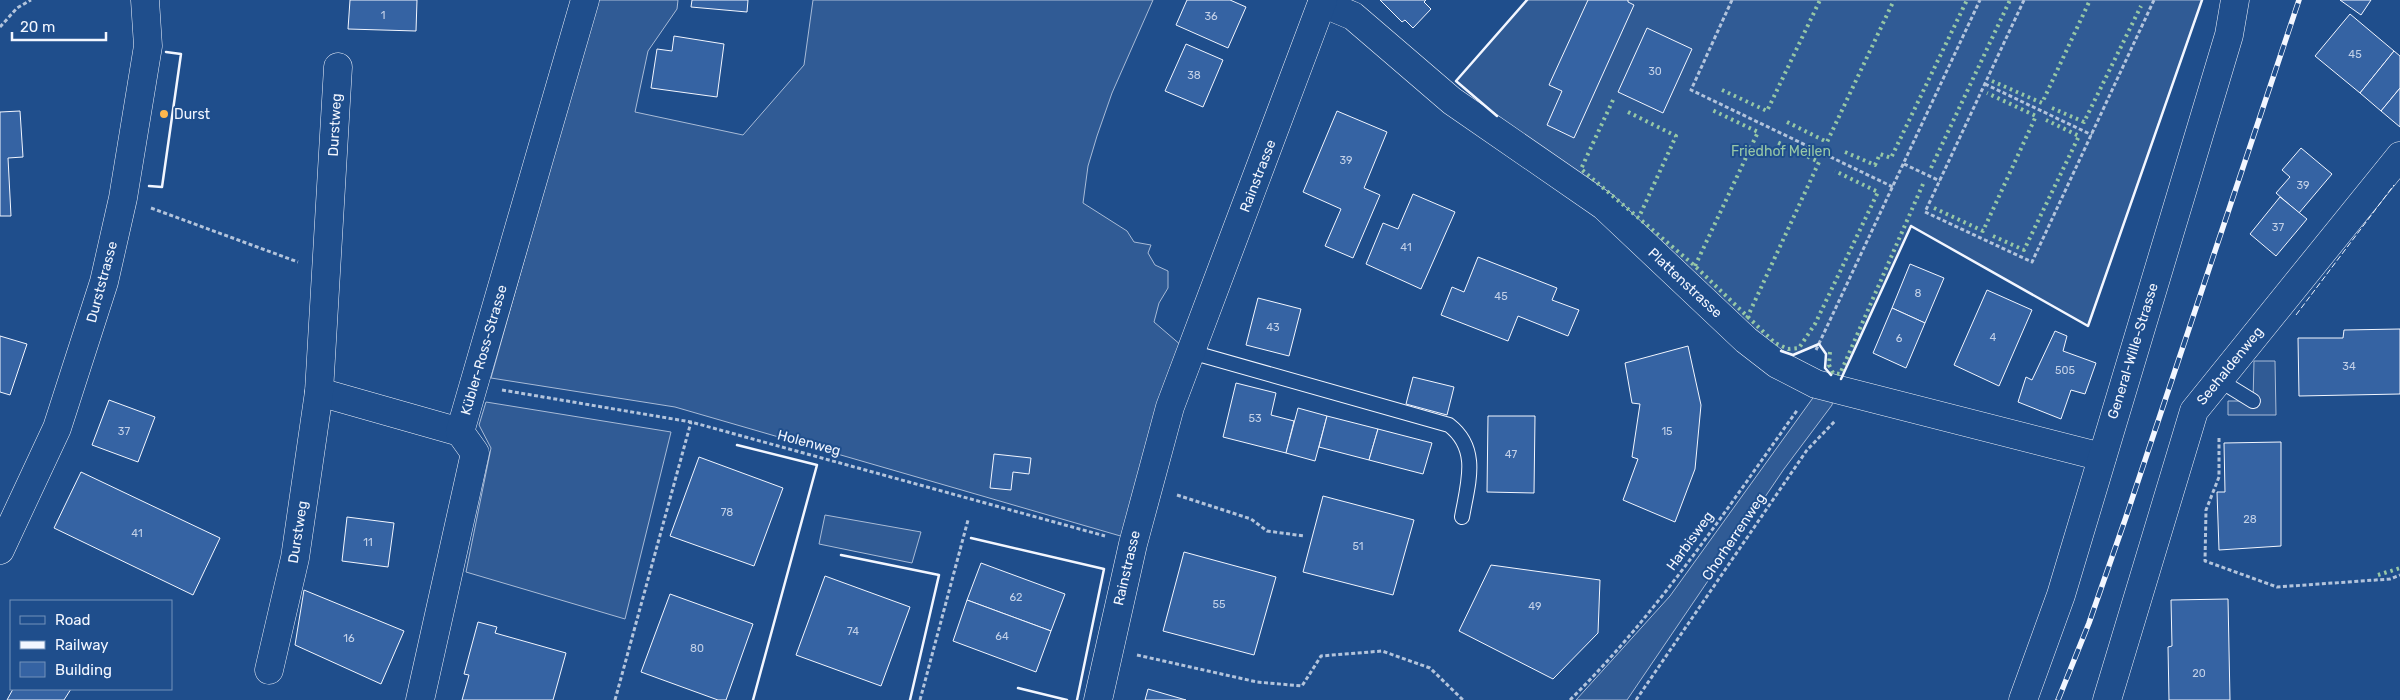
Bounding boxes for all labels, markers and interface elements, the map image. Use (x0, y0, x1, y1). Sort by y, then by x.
house number: 1 (381, 9, 385, 22)
scale bar (12, 10, 106, 42)
house number: 36 (1204, 10, 1218, 23)
text: 20 m (20, 18, 55, 36)
house number: 45 (2348, 48, 2362, 61)
house number: 30 (1648, 65, 1662, 78)
house number: 38 (1187, 69, 1201, 82)
street label: Durstweg (325, 93, 345, 157)
place label: Durst (174, 106, 211, 123)
marker: Durst (158, 108, 170, 120)
street label: Rainstrasse (1236, 137, 1280, 215)
park label: Friedhof Meilen (1731, 143, 1831, 160)
house number: 39 (1339, 154, 1353, 167)
house number: 39 (2296, 179, 2310, 192)
house number: 37 (2272, 221, 2284, 234)
street label: Durststrasse (83, 239, 121, 325)
house number: 41 (1400, 241, 1412, 254)
street label: Plattenstrasse (1644, 244, 1726, 322)
street label: General-Wille-Strasse (2104, 281, 2162, 421)
street label: Kübler-Ross-Strasse (457, 283, 511, 417)
house number: 8 (1915, 287, 1922, 300)
house number: 45 (1494, 290, 1508, 303)
house number: 43 (1266, 321, 1280, 334)
street label: Seehaldenweg (2193, 323, 2267, 409)
house number: 4 (1990, 331, 1997, 344)
house number: 6 (1896, 332, 1903, 345)
house number: 34 (2342, 360, 2356, 373)
house number: 505 (2055, 364, 2075, 377)
house number: 53 (1248, 412, 1262, 425)
house number: 37 (118, 425, 130, 438)
house number: 15 (1661, 425, 1673, 438)
street label: Holenweg (775, 426, 843, 460)
house number: 47 (1505, 448, 1517, 461)
street label: Chorherrenweg (1699, 490, 1769, 584)
street label: Durstweg (285, 499, 311, 565)
house number: 78 (721, 506, 733, 519)
street label: Harbisweg (1663, 508, 1717, 574)
house number: 28 (2243, 513, 2257, 526)
house number: 41 (131, 527, 143, 540)
street label: Rainstrasse (1110, 529, 1144, 607)
house number: 11 (363, 536, 373, 549)
house number: 51 (1352, 540, 1364, 553)
house number: 62 (1009, 591, 1023, 604)
house number: 55 (1212, 598, 1226, 611)
legend (10, 600, 172, 690)
house number: 49 (1528, 600, 1542, 613)
text: Road (55, 611, 91, 629)
house number: 74 (847, 625, 859, 638)
house number: 64 (995, 630, 1009, 643)
house number: 16 (343, 632, 355, 645)
text: Railway (55, 636, 109, 654)
house number: 80 (690, 642, 704, 655)
text: Building (55, 661, 112, 679)
house number: 20 (2192, 667, 2206, 680)

